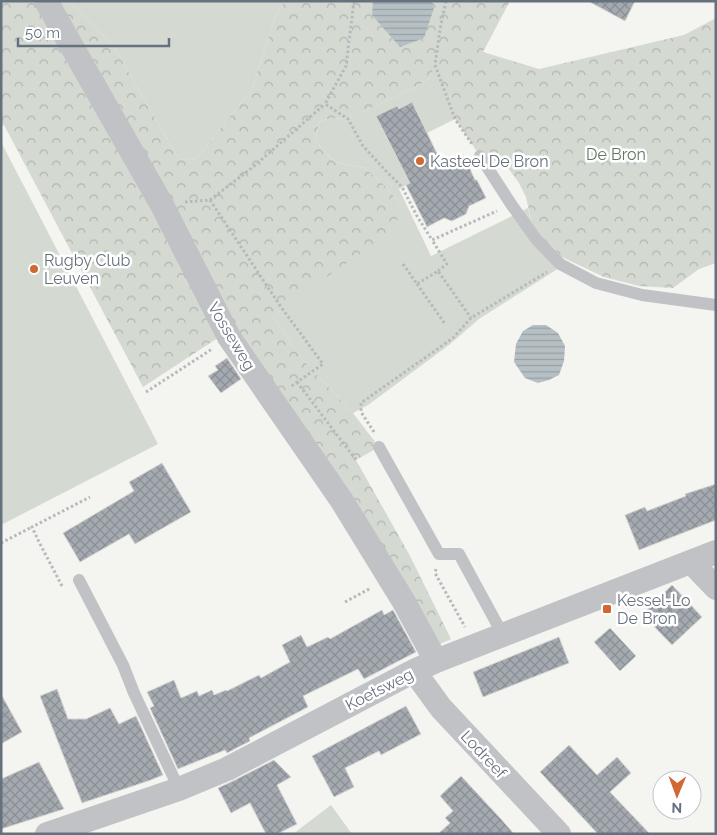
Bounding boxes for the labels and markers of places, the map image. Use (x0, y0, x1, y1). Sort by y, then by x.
place label: Kasteel De Bron (430, 152, 548, 171)
marker: Kasteel De Bron (414, 155, 426, 167)
place label: Rugby Club Leuven (44, 251, 130, 288)
marker: Rugby Club Leuven (28, 263, 40, 275)
place label: Kessel-Lo De Bron (617, 591, 691, 628)
marker: Kessel-Lo De Bron (601, 603, 613, 615)

